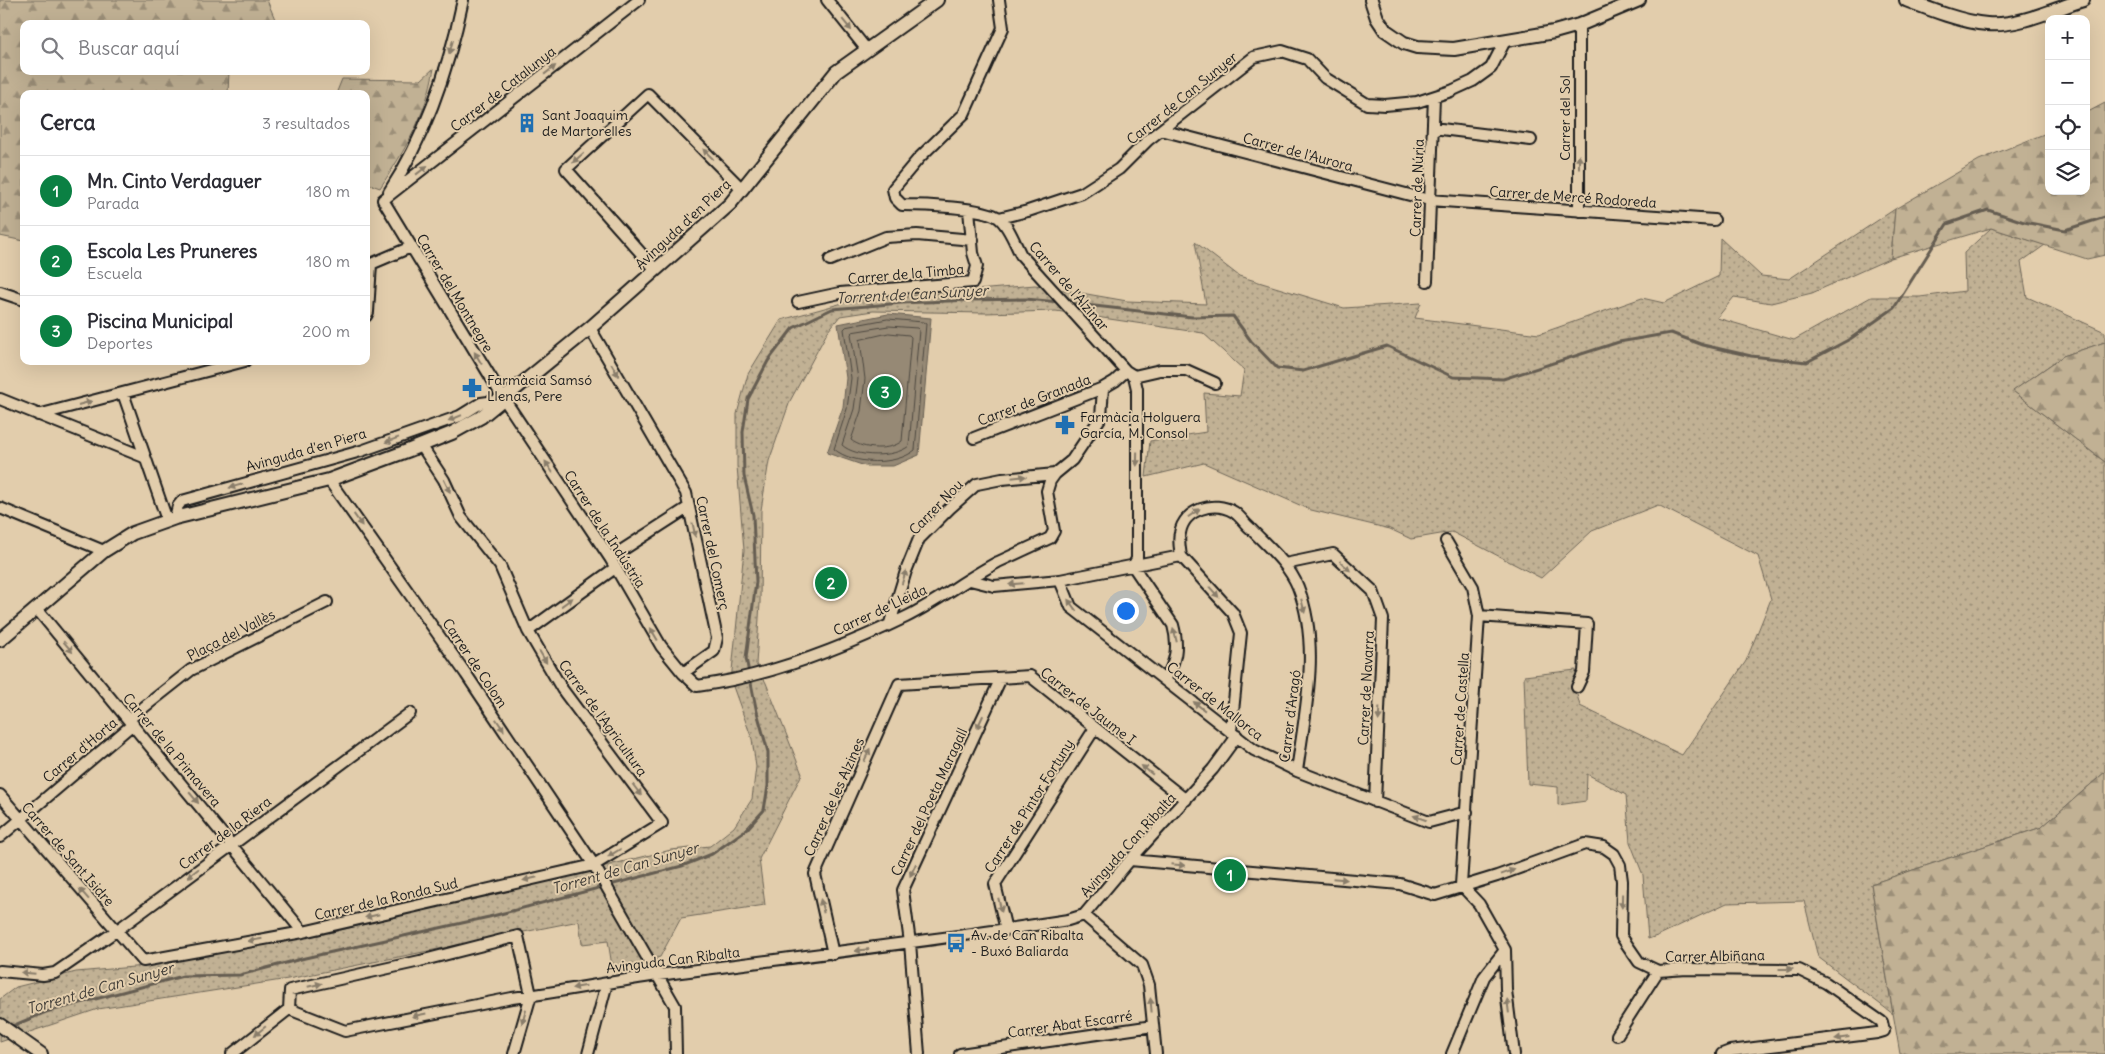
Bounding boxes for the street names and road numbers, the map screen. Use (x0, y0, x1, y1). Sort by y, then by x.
street label: Carrer de Catalunya (447, 42, 559, 136)
street label: Carrer de Can Sunyer (1123, 48, 1241, 148)
street label: Carrer del Sol (1556, 75, 1574, 161)
street label: Carrer de l'Aurora (1241, 129, 1355, 175)
street label: Carrer de Núria (1406, 139, 1428, 237)
street label: Avinguda d'en Piera (631, 175, 735, 273)
street label: Carrer de Mercé Rodoreda (1489, 182, 1657, 212)
street label: Carrer del Montnegre (413, 231, 497, 355)
street label: Carrer de l'Alzinar (1025, 238, 1113, 335)
street label: Carrer de la Timba (847, 260, 965, 288)
street label: Carrer de Granada (975, 370, 1093, 430)
street label: Avinguda d'en Piera (244, 424, 368, 476)
street label: Carrer de la Indústria (560, 467, 650, 591)
street label: Carrer Nou (905, 475, 967, 539)
street label: Carrer del Comerç (692, 494, 734, 612)
street label: Carrer de Lleida (830, 580, 930, 640)
street label: Plaça del Vallès (184, 605, 278, 665)
street label: Carrer de Colom (438, 615, 512, 711)
street label: Carrer de Navarra (1354, 630, 1378, 746)
street label: Carrer de Castella (1447, 652, 1473, 766)
street label: Carrer de l'Agricultura (555, 656, 651, 780)
street label: Carrer de Mallorca (1163, 658, 1267, 744)
street label: Carrer de Jaume I (1037, 663, 1139, 749)
street label: Carrer d'Aragó (1275, 669, 1305, 763)
street label: Carrer de la Primavera (119, 689, 225, 811)
street label: Carrer d'Horta (39, 714, 121, 786)
street label: Carrer del Poeta Maragall (887, 725, 971, 879)
street label: Carrer de les Alzines (800, 735, 868, 859)
street label: Carrer de Pintor Fortuny (980, 736, 1078, 876)
street label: Avinguda Can Ribalta (1076, 789, 1180, 901)
street label: Carrer de la Riera (175, 792, 275, 874)
street label: Carrer de Sant Isidre (18, 798, 118, 910)
street label: Carrer de la Ronda Sud (313, 874, 459, 924)
street label: Avinguda Can Ribalta (605, 943, 741, 977)
street label: Carrer Albiñana (1665, 946, 1765, 966)
street label: Carrer Abat Escarré (1007, 1006, 1133, 1042)

